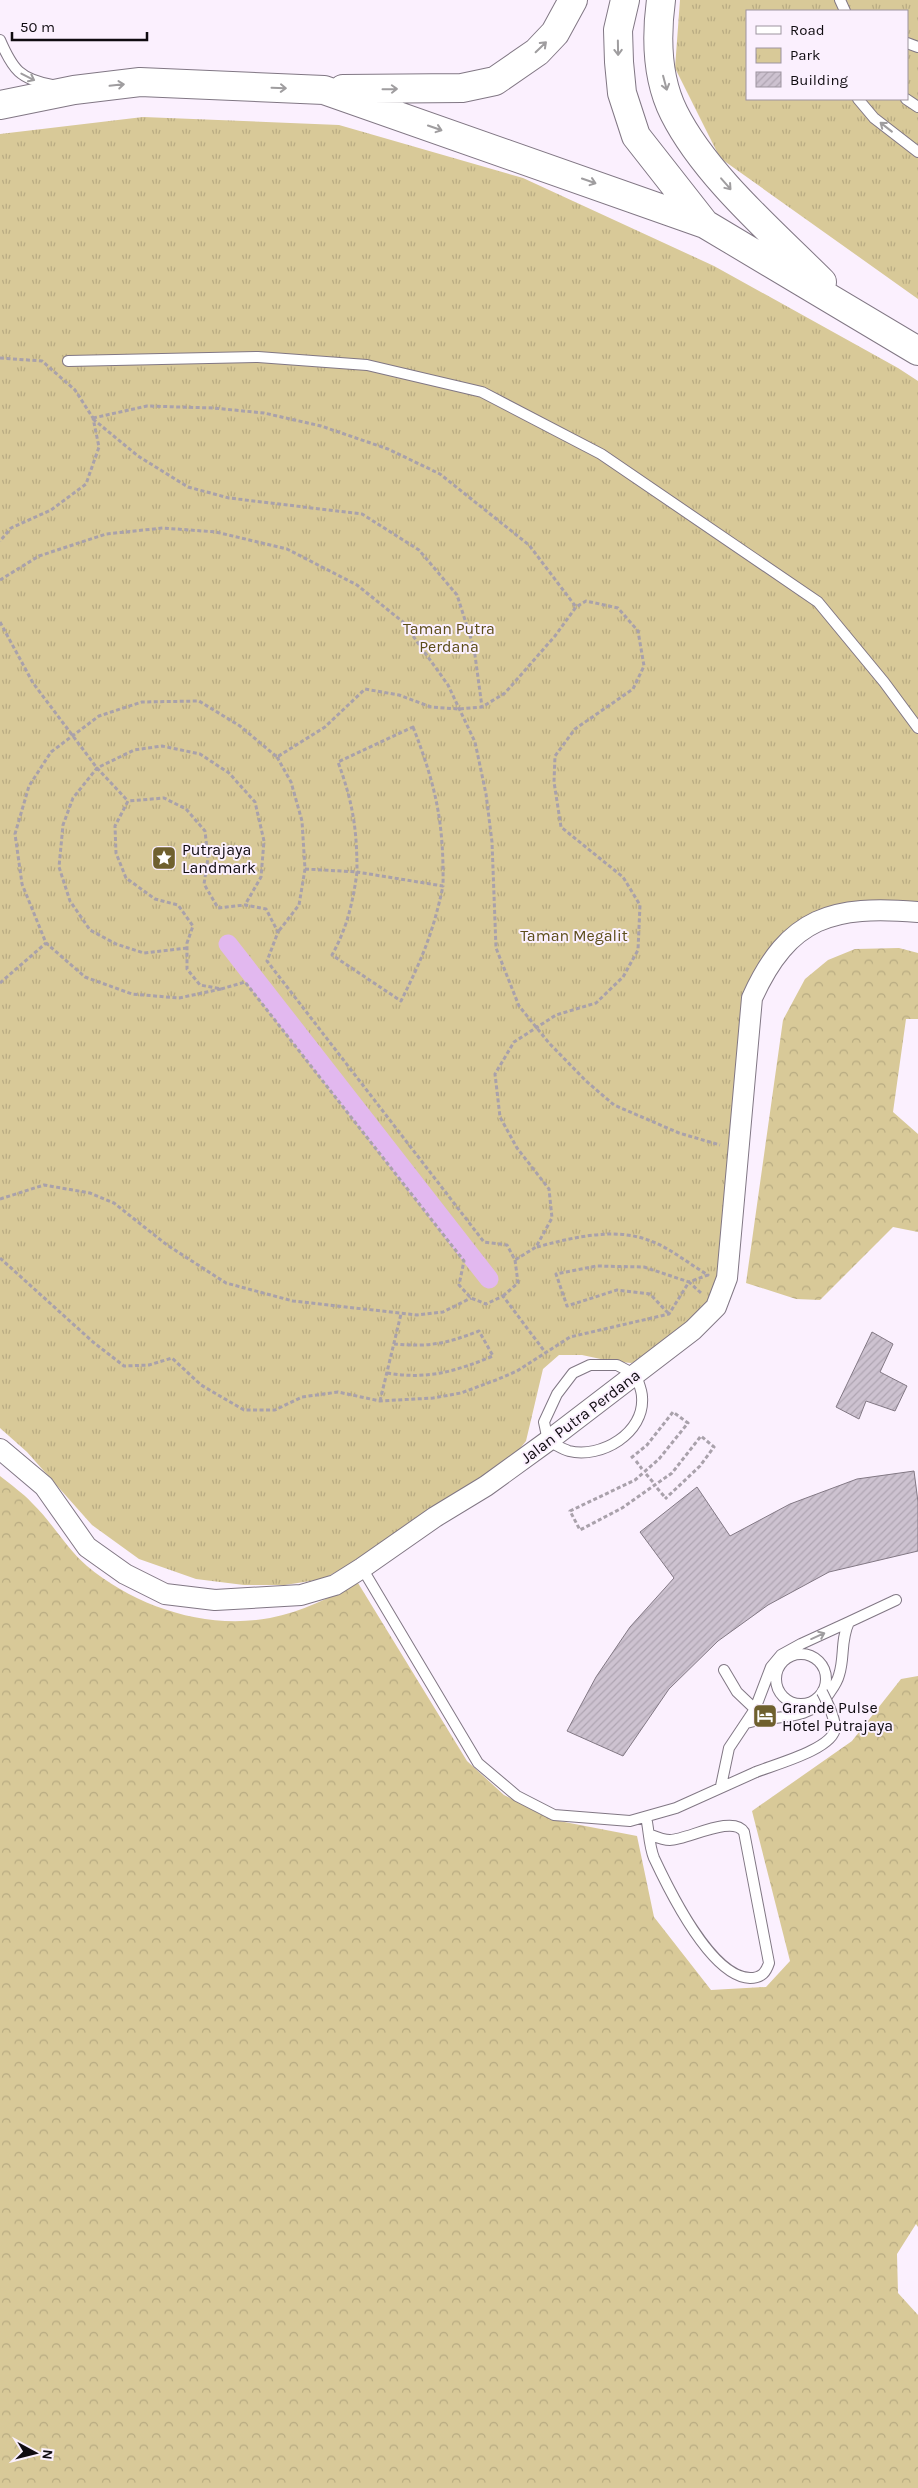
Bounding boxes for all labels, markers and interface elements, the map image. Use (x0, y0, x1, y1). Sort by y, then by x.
scale bar (12, 10, 148, 42)
legend (746, 10, 908, 100)
text: 50 m (20, 18, 55, 36)
text: Road (790, 21, 825, 39)
one-way arrow (613, 40, 623, 56)
one-way arrow (535, 41, 548, 53)
text: Park (790, 46, 820, 64)
text: Building (790, 71, 848, 89)
one-way arrow (20, 72, 35, 82)
one-way arrow (661, 75, 670, 91)
one-way arrow (109, 80, 125, 90)
one-way arrow (270, 83, 287, 93)
one-way arrow (382, 84, 398, 94)
one-way arrow (880, 122, 893, 133)
one-way arrow (427, 124, 442, 133)
one-way arrow (580, 177, 596, 186)
one-way arrow (721, 177, 732, 190)
park label: Taman Putra Perdana (403, 619, 495, 656)
place label: Putrajaya Landmark (182, 840, 256, 877)
place icon: Putrajaya Landmark (151, 845, 177, 871)
park label: Taman Megalit (520, 926, 628, 945)
street label: Jalan Putra Perdana (517, 1365, 644, 1467)
one-way arrow (810, 1631, 825, 1641)
place label: Grande Pulse Hotel Putrajaya (782, 1698, 893, 1735)
hotel icon: Grande Pulse Hotel Putrajaya (752, 1703, 778, 1729)
north arrow (10, 2428, 60, 2478)
text: N (38, 2449, 56, 2461)

